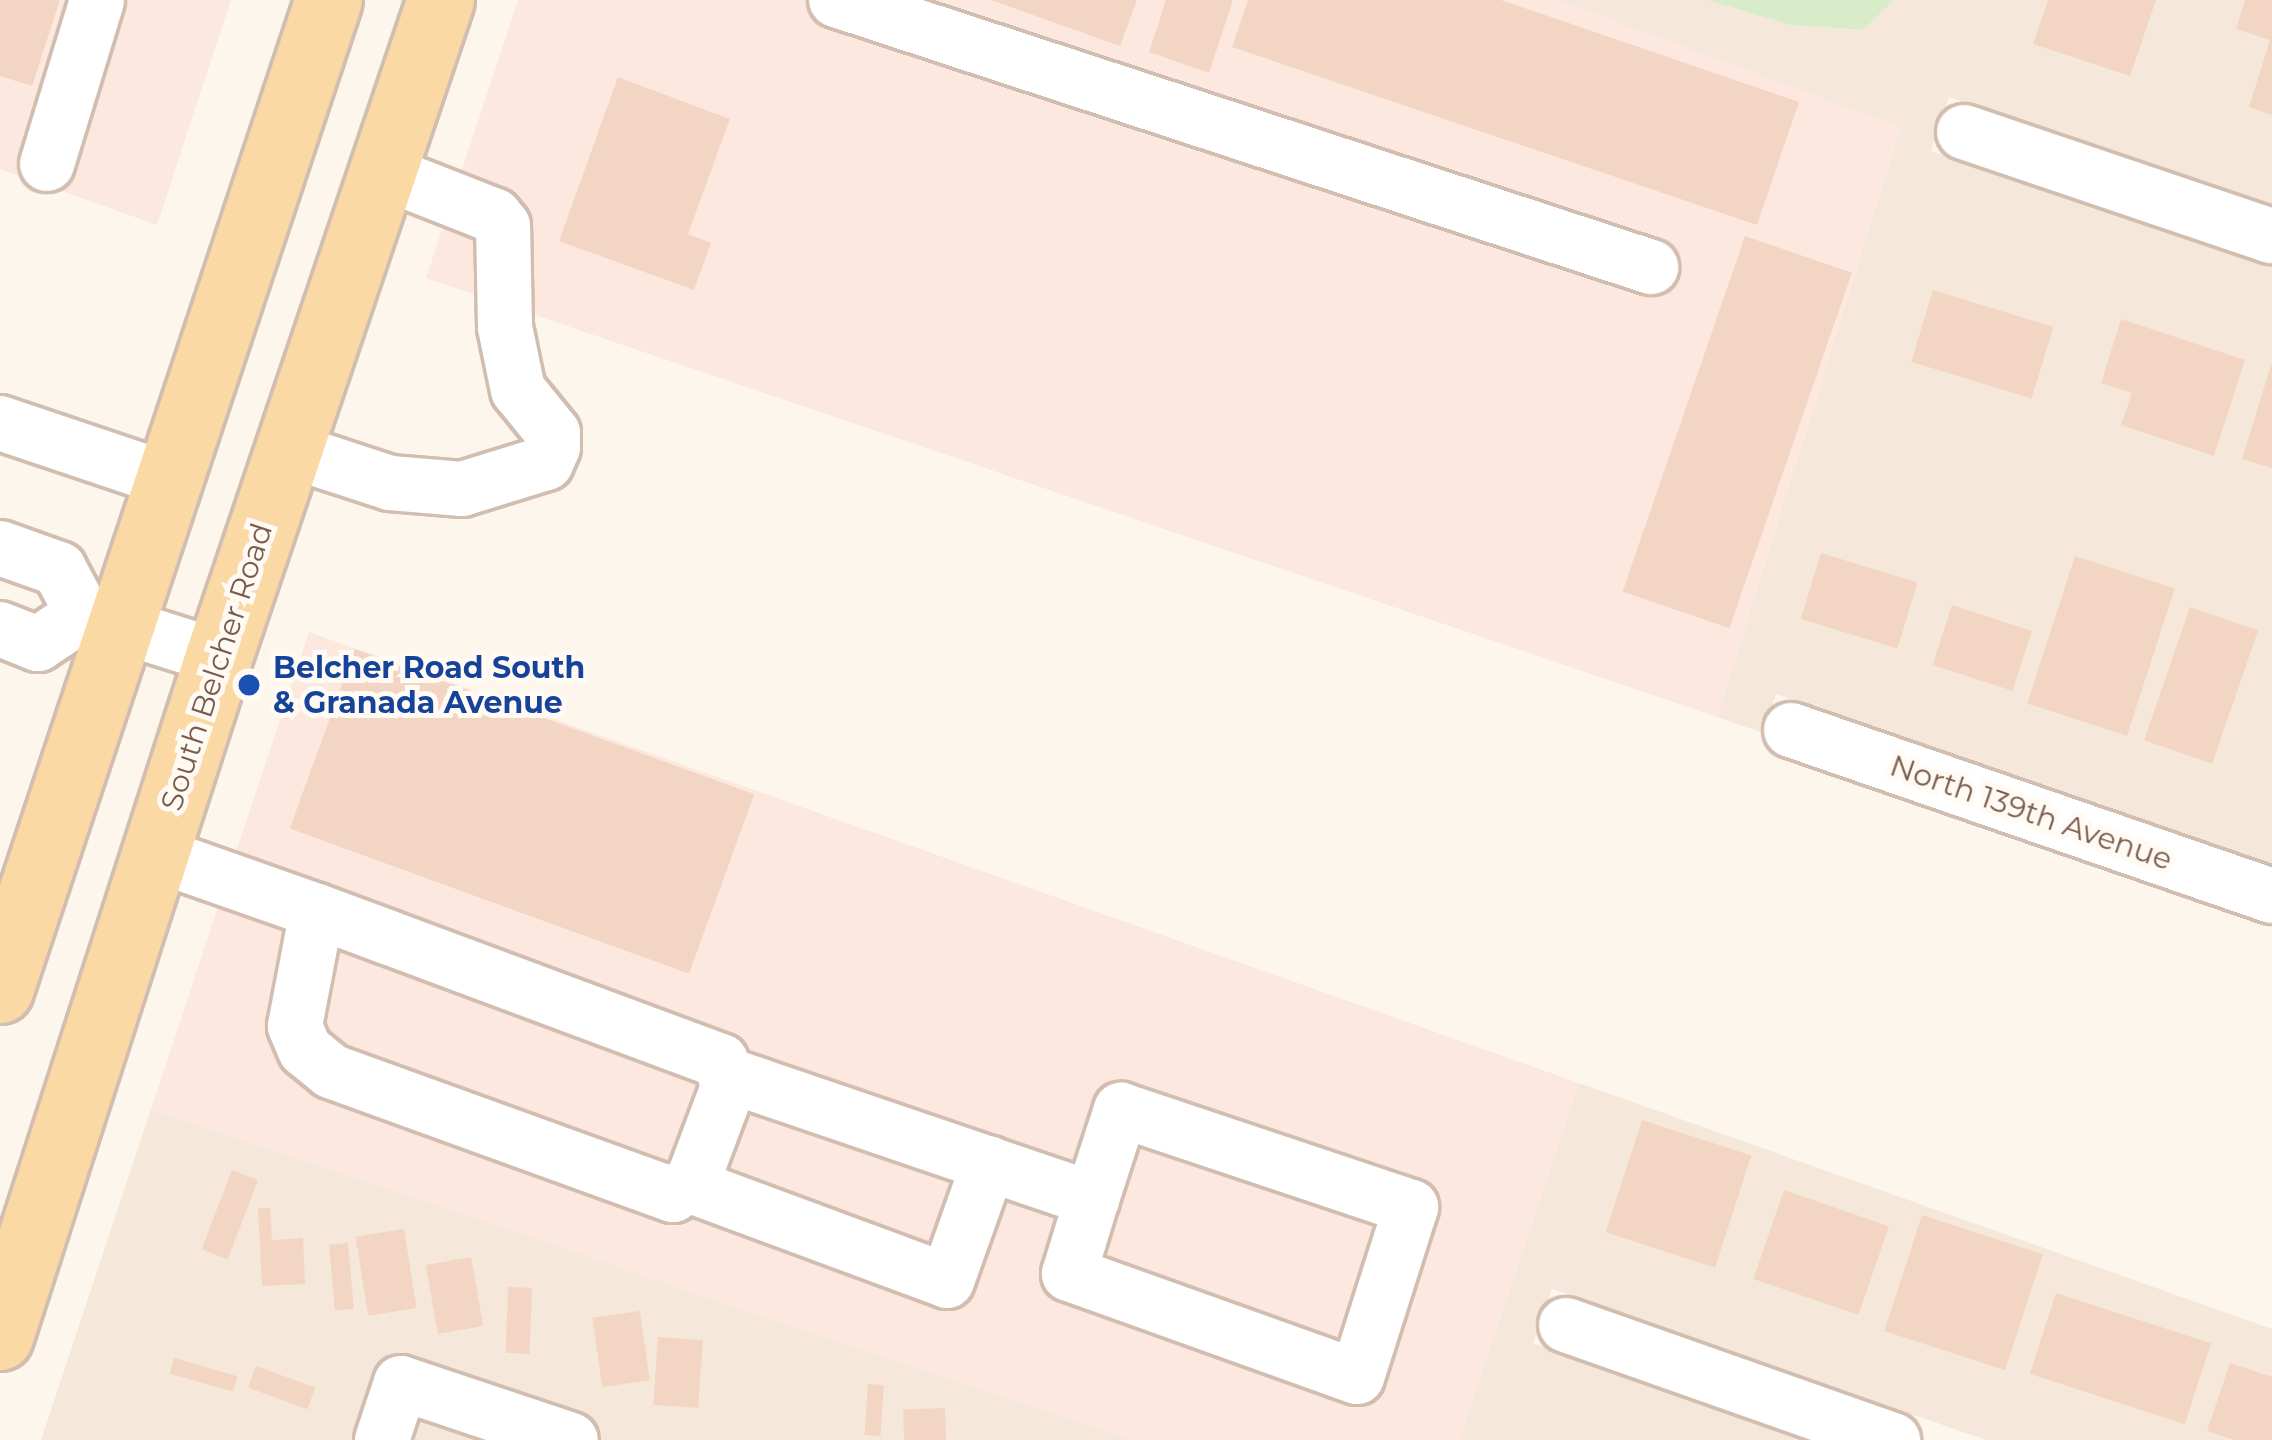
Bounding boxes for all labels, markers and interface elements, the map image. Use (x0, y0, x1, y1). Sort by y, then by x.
street label: South Belcher Road (154, 519, 280, 815)
place label: Belcher Road South & Granada Avenue (273, 650, 585, 720)
marker: Belcher Road South & Granada Avenue (236, 672, 262, 698)
street label: North 139th Avenue (1885, 748, 2177, 878)

